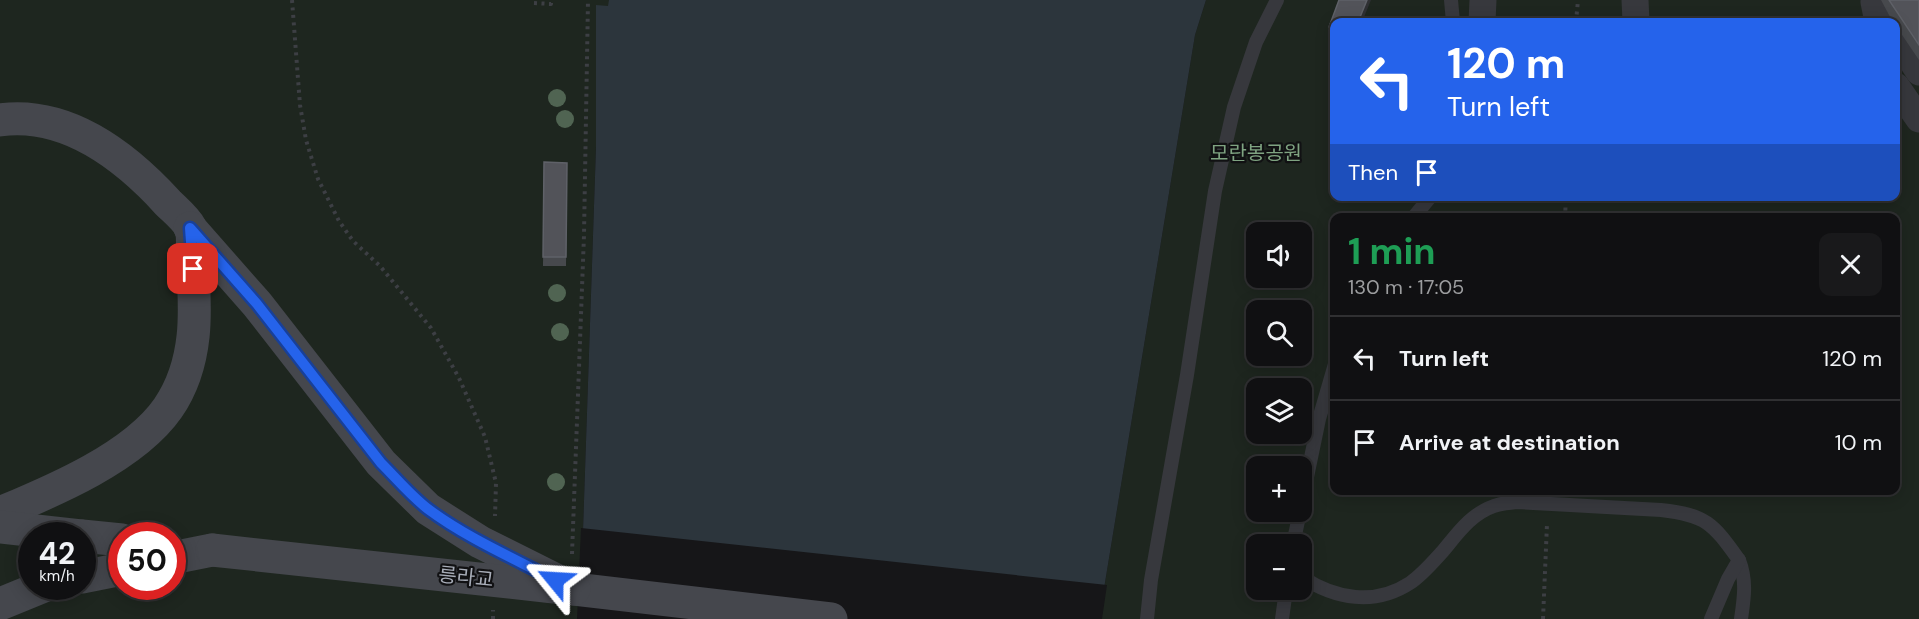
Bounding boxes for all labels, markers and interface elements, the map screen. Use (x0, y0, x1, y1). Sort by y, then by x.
text: 120 m (1447, 36, 1565, 91)
icon: left (1348, 42, 1426, 120)
text: Turn left (1447, 89, 1550, 124)
park label: 모란봉공원 (1210, 140, 1302, 166)
icon: arrive (1410, 156, 1443, 189)
text: Then (1348, 158, 1398, 187)
map controls (1246, 222, 1312, 600)
button: sound (1246, 222, 1312, 288)
text: 1 min (1348, 228, 1436, 275)
button: close (1819, 233, 1882, 296)
pin (167, 243, 218, 294)
icon: arrive (176, 252, 209, 285)
text: 130 m · 17:05 (1348, 274, 1464, 300)
button: search (1246, 300, 1312, 366)
icon: left (1348, 342, 1381, 375)
text: Turn left (1399, 344, 1489, 373)
text: 120 m (1822, 344, 1882, 373)
button: layers (1246, 378, 1312, 444)
icon: arrive (1348, 426, 1381, 459)
text: Arrive at destination (1399, 428, 1620, 457)
text: 10 m (1835, 428, 1882, 457)
button: + (1246, 456, 1312, 522)
speed limit sign: 50 (108, 522, 186, 600)
text: 42 (39, 534, 75, 573)
button: − (1246, 534, 1312, 600)
position arrow (523, 548, 587, 612)
street label: 릉라교 (437, 561, 495, 593)
text: km/h (39, 566, 75, 586)

